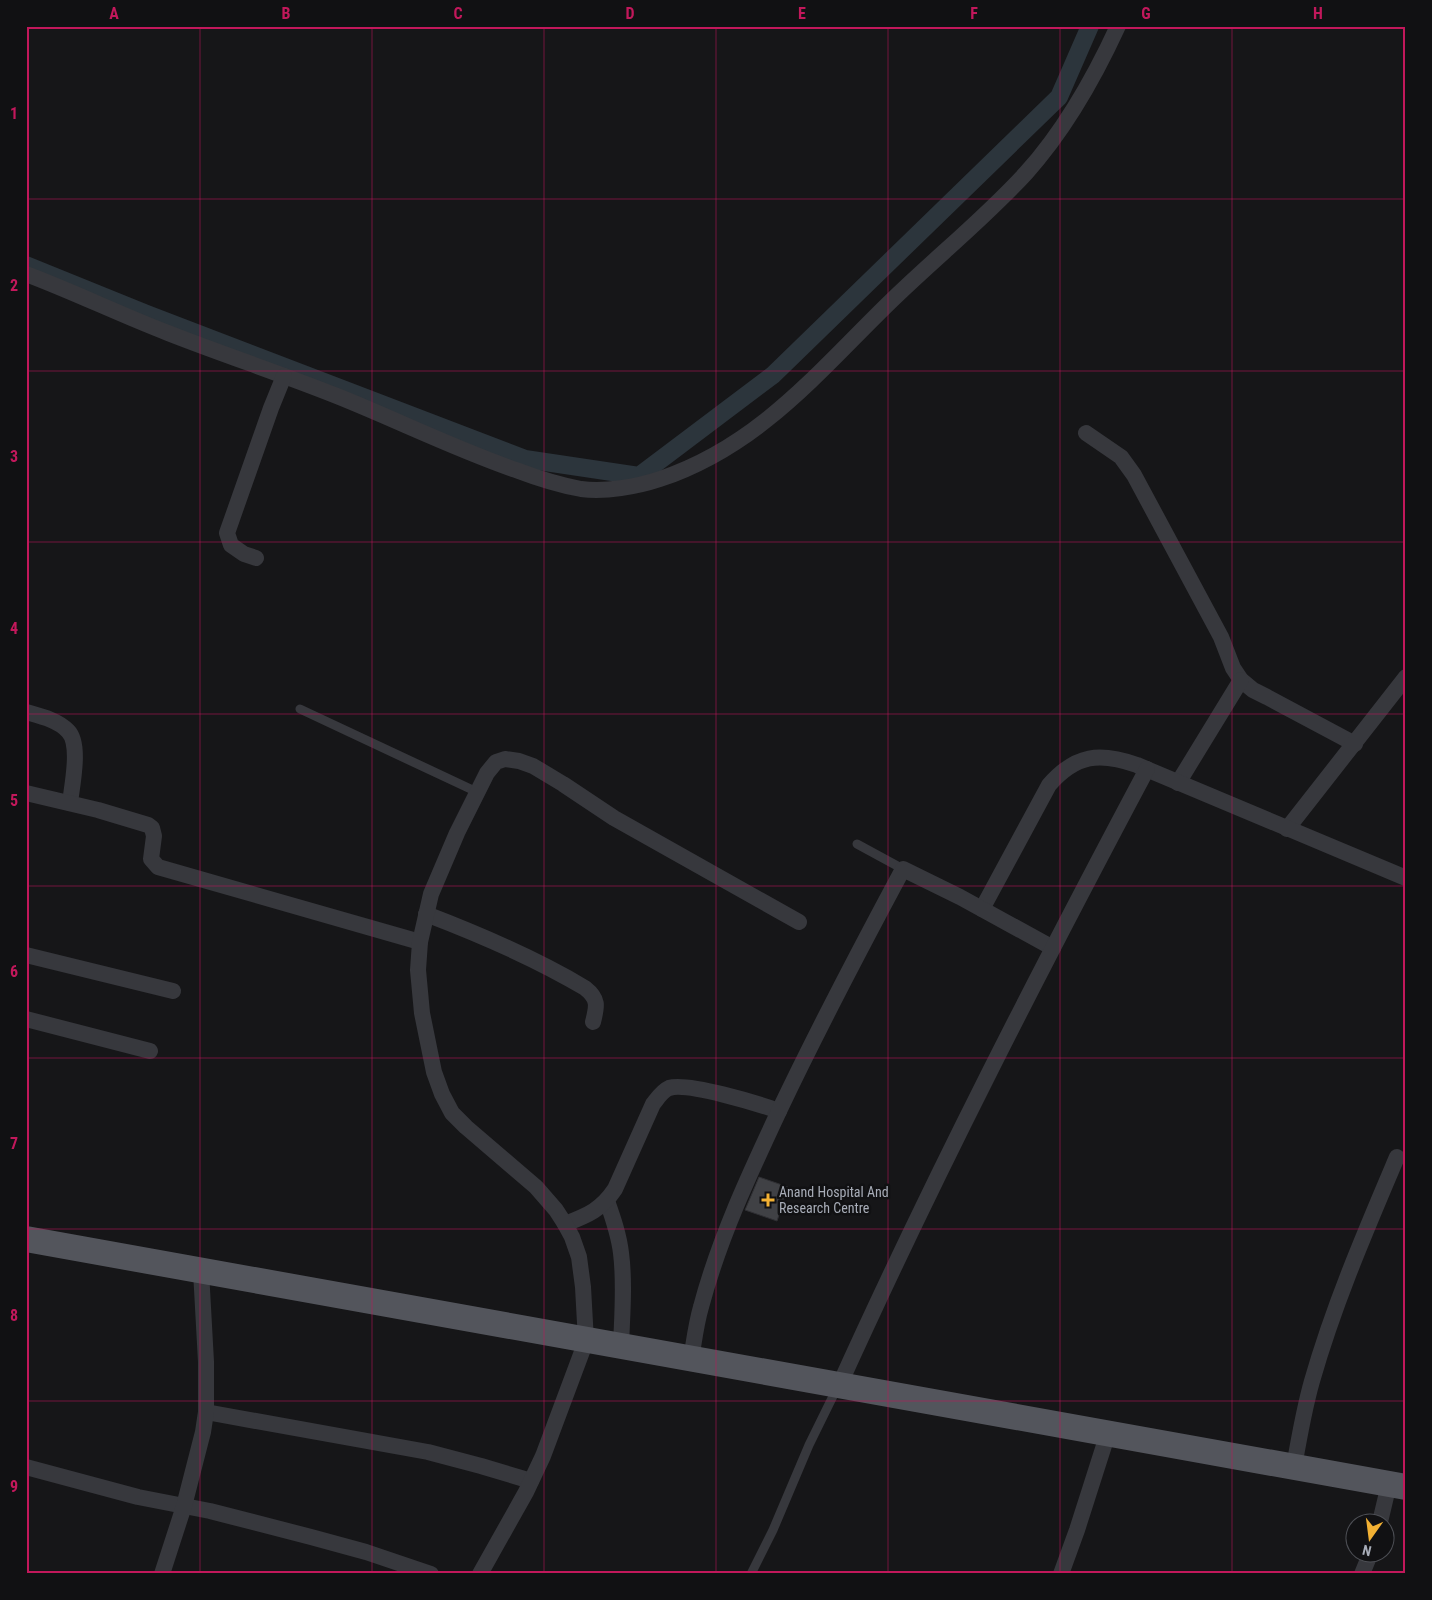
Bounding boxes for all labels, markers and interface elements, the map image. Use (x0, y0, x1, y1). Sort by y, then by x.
text: A (109, 4, 119, 23)
text: B (282, 4, 291, 23)
text: C (453, 4, 463, 23)
text: D (625, 4, 635, 23)
text: E (798, 4, 806, 23)
text: F (970, 4, 978, 23)
text: G (1141, 4, 1151, 23)
text: H (1313, 4, 1323, 23)
text: 1 (10, 104, 18, 123)
text: 2 (10, 276, 18, 295)
text: 3 (10, 447, 18, 466)
text: 4 (10, 619, 18, 638)
text: 5 (10, 791, 18, 810)
text: 6 (10, 962, 18, 981)
text: 7 (10, 1134, 18, 1153)
place label: Anand Hospital And Research Centre (779, 1184, 889, 1216)
marker: Anand Hospital And Research Centre (761, 1193, 775, 1207)
text: 8 (10, 1306, 18, 1325)
text: 9 (10, 1477, 18, 1496)
north arrow (1344, 1512, 1394, 1562)
text: N (1361, 1542, 1373, 1559)

